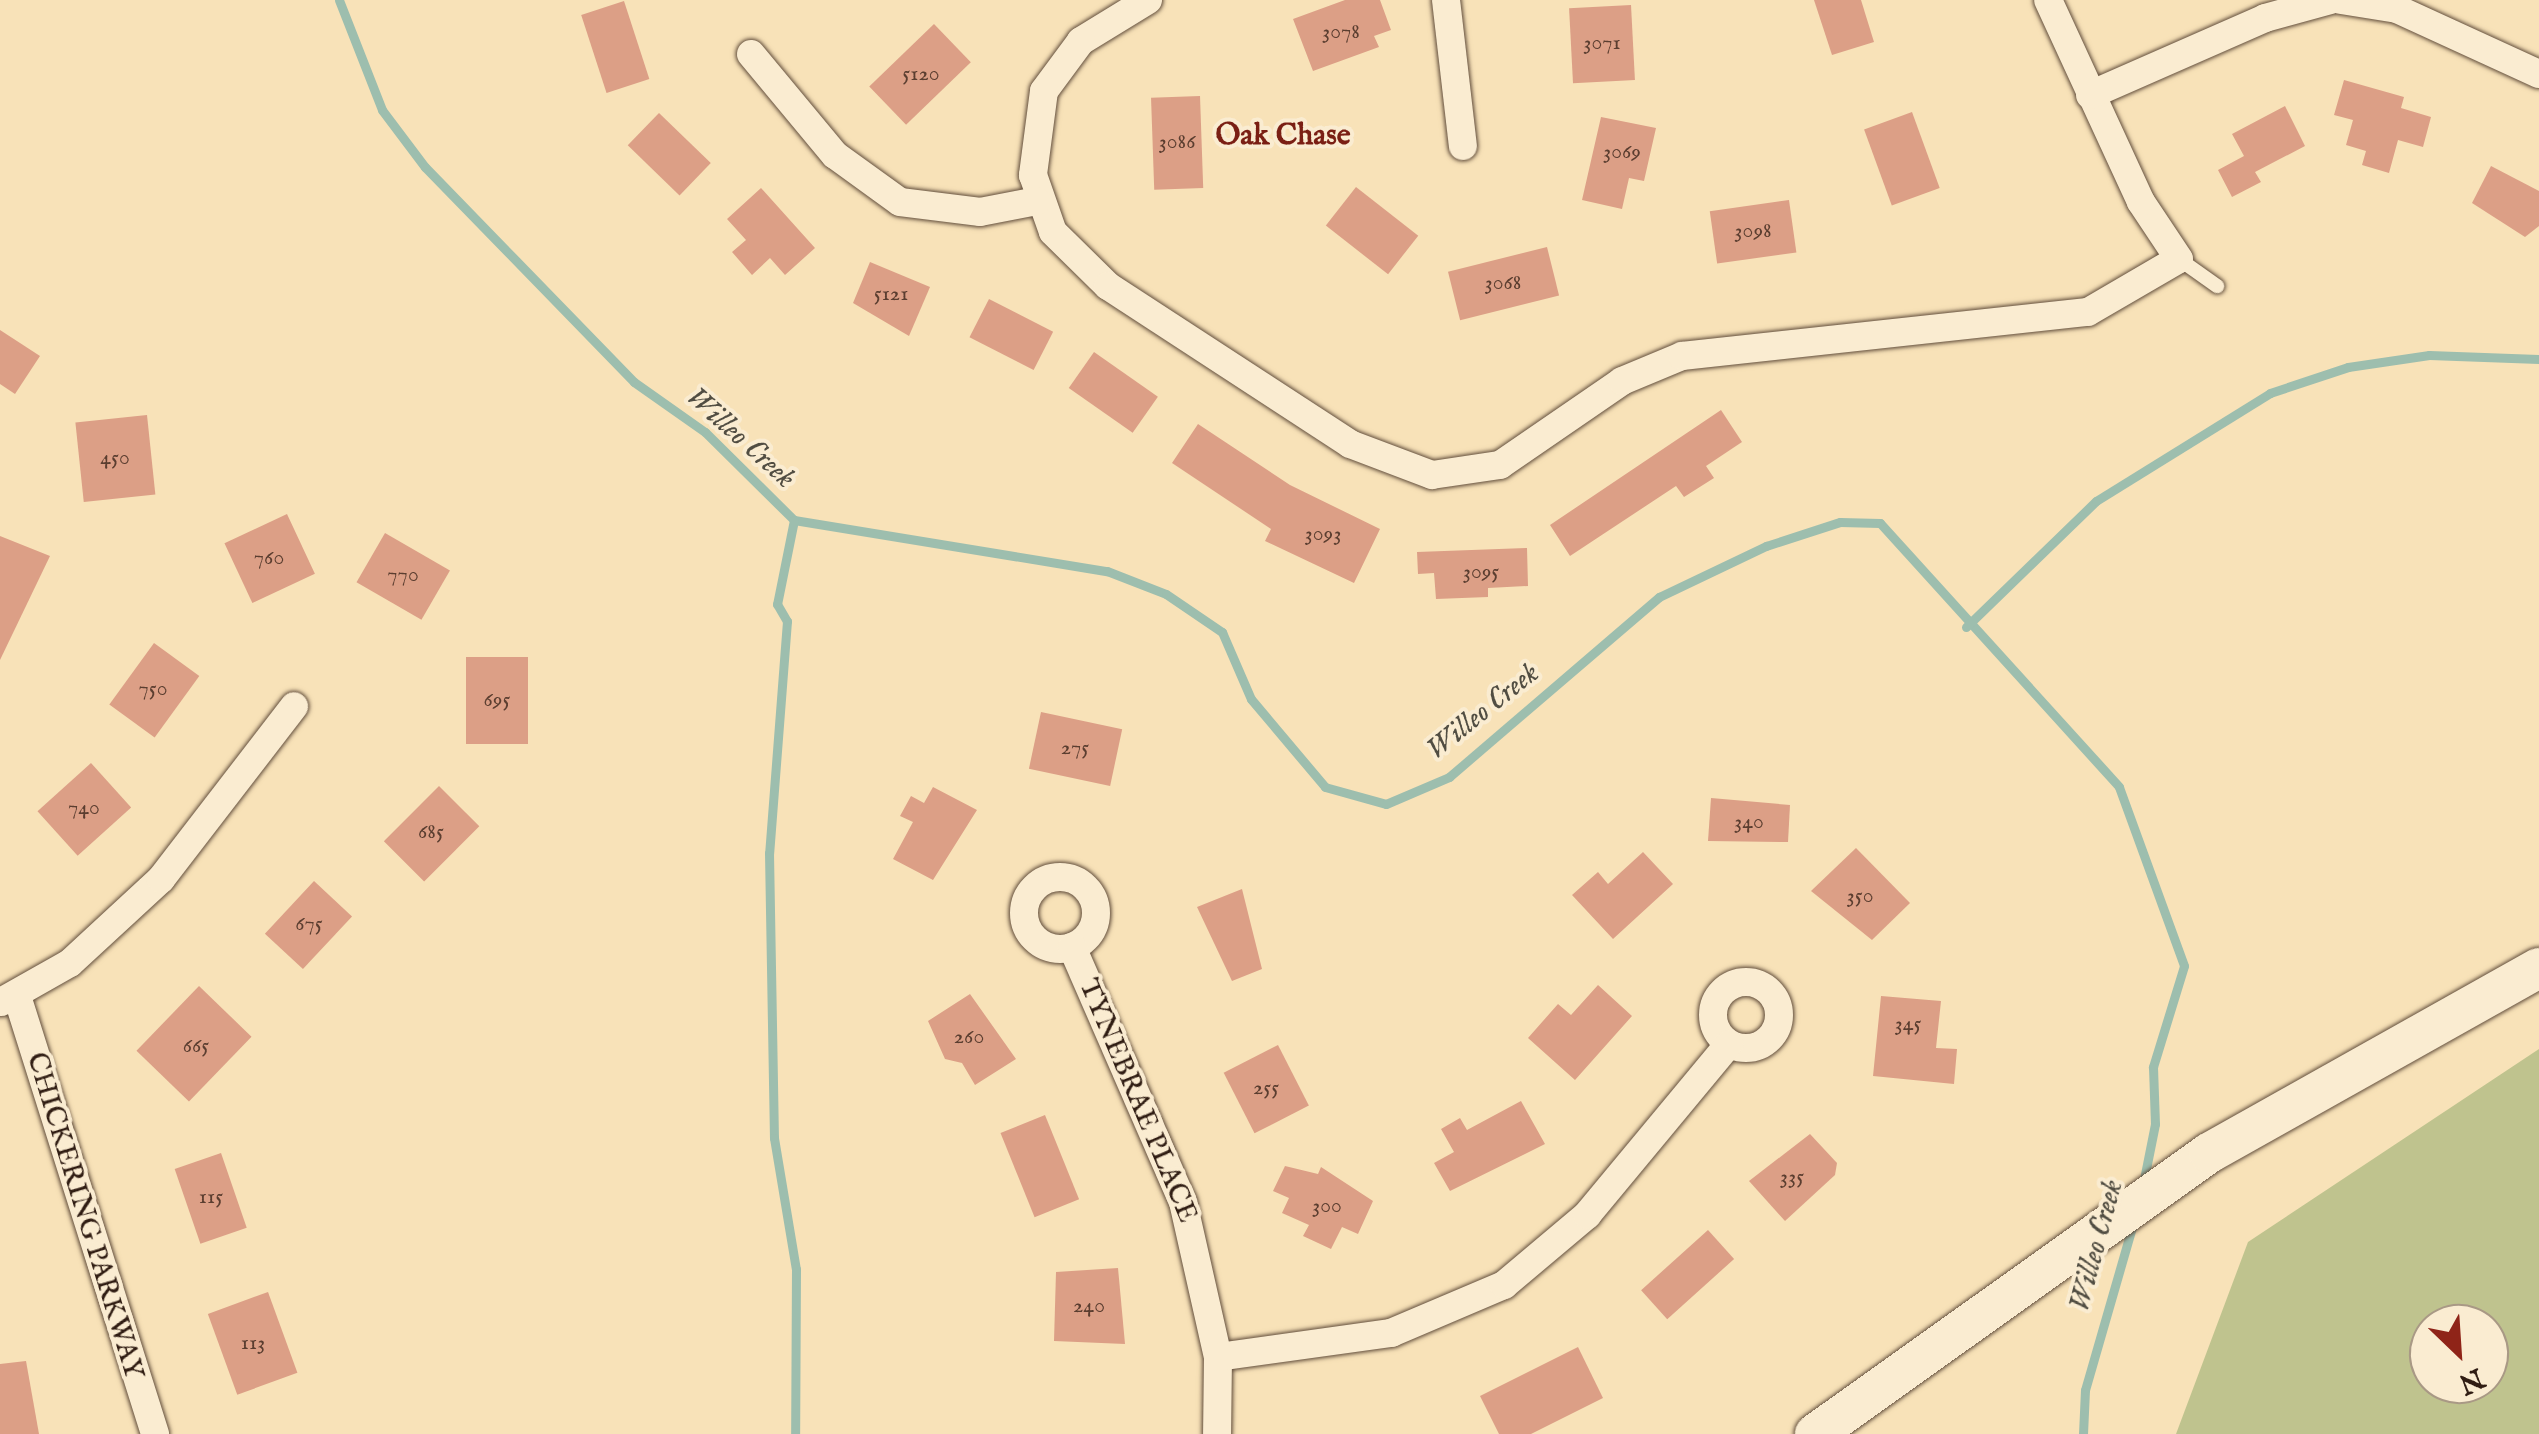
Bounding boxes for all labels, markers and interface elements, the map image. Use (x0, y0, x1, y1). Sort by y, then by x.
house number: 3078 (1322, 20, 1360, 46)
house number: 3071 (1583, 31, 1621, 57)
house number: 5120 (902, 62, 940, 88)
district label: Oak Chase (1215, 118, 1351, 154)
house number: 3086 (1159, 130, 1195, 156)
house number: 3069 (1603, 140, 1641, 166)
house number: 3098 (1734, 219, 1772, 245)
house number: 3068 (1485, 271, 1521, 297)
house number: 5121 (874, 282, 908, 308)
water label: Willeo Creek (678, 380, 802, 496)
house number: 450 (100, 446, 130, 472)
house number: 3093 (1305, 522, 1341, 548)
house number: 760 (254, 546, 284, 572)
house number: 3095 (1463, 560, 1499, 586)
house number: 770 (387, 563, 419, 589)
water label: Willeo Creek (1419, 656, 1547, 768)
house number: 750 (139, 677, 167, 703)
house number: 695 (484, 688, 510, 714)
house number: 275 (1061, 736, 1089, 762)
house number: 740 (68, 796, 100, 822)
house number: 340 (1734, 810, 1764, 836)
house number: 685 (418, 820, 444, 846)
house number: 350 (1847, 884, 1873, 910)
house number: 675 (295, 912, 323, 938)
street label: TYNEBRAE PLACE (1070, 974, 1204, 1228)
house number: 345 (1895, 1012, 1921, 1038)
house number: 260 (954, 1025, 984, 1051)
house number: 665 (183, 1034, 209, 1060)
street label: CHICKERING PARKWAY (18, 1049, 150, 1383)
house number: 255 (1253, 1076, 1279, 1102)
house number: 335 (1780, 1165, 1804, 1191)
water label: Willeo Creek (2062, 1176, 2132, 1316)
house number: 115 (199, 1185, 223, 1211)
house number: 300 (1312, 1194, 1342, 1220)
house number: 240 (1073, 1294, 1105, 1320)
north arrow (2409, 1304, 2509, 1404)
house number: 113 (241, 1331, 265, 1357)
text: N (2453, 1359, 2489, 1401)

